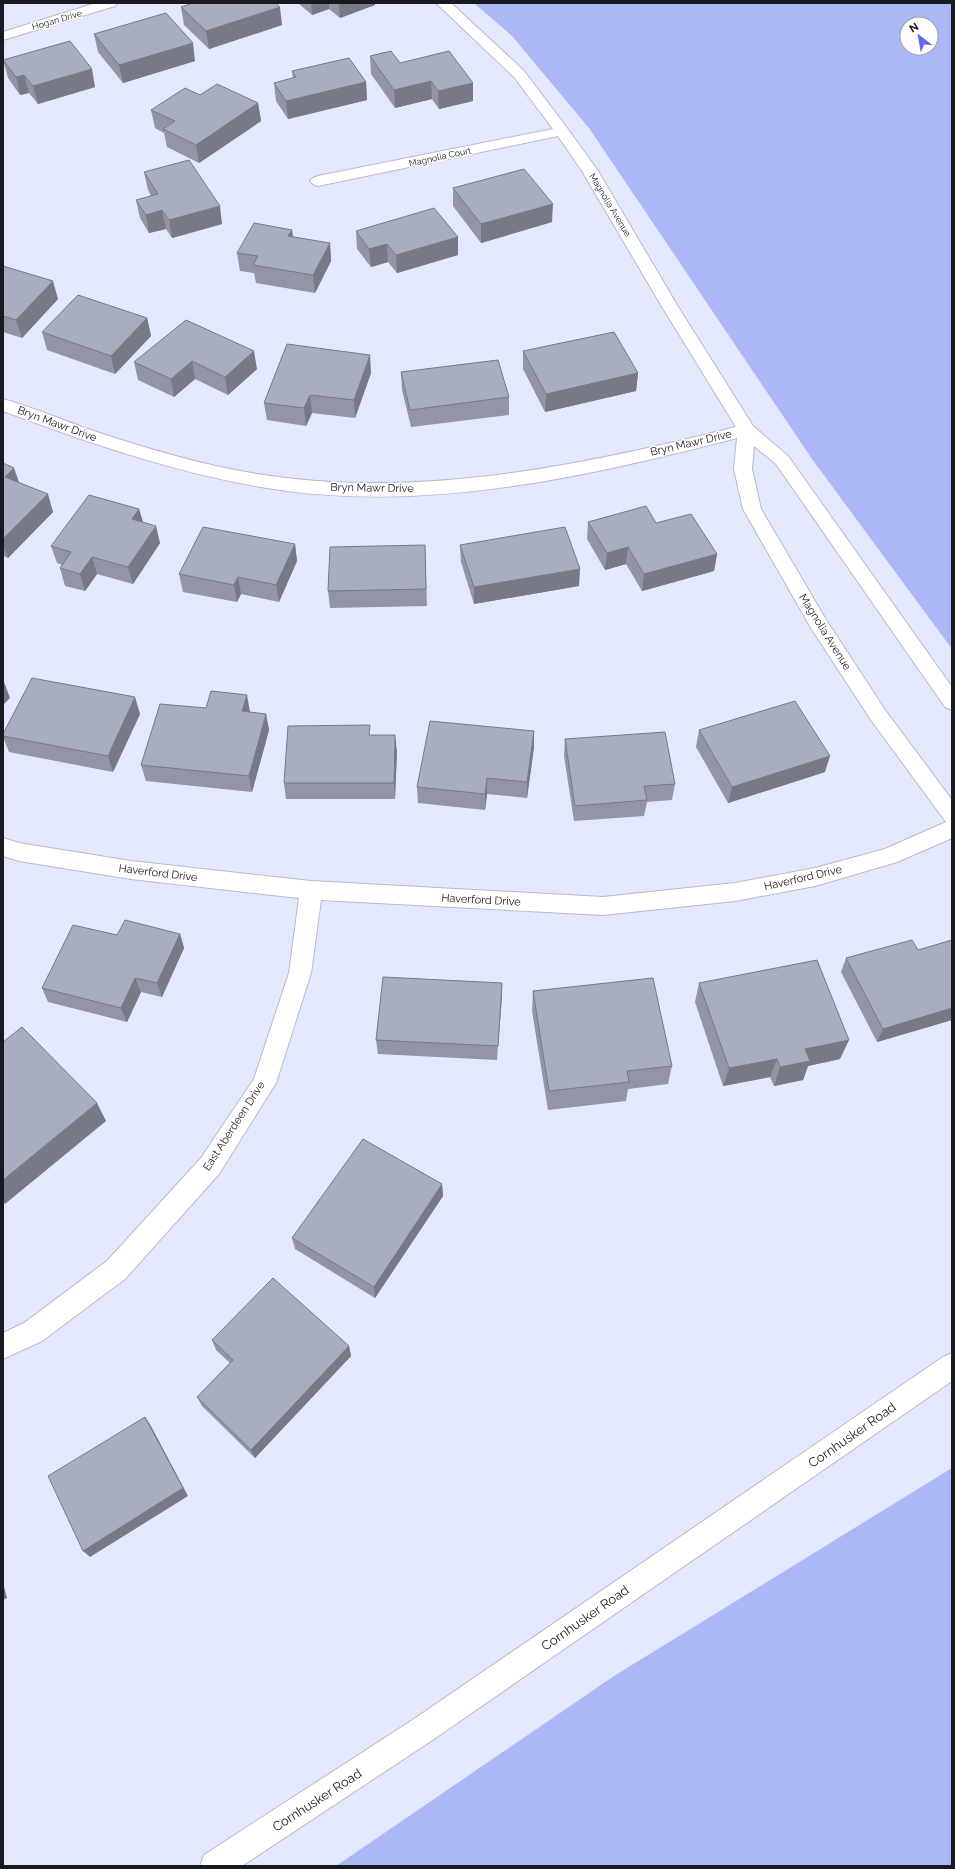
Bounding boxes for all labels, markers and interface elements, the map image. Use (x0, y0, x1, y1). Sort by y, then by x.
street label: Hogan Drive (31, 8, 84, 32)
north arrow (899, 16, 939, 56)
text: N (907, 20, 921, 36)
street label: Magnolia Court (408, 145, 472, 169)
street label: Magnolia Avenue (587, 172, 633, 239)
street label: Bryn Mawr Drive (16, 404, 99, 445)
street label: Bryn Mawr Drive (649, 427, 734, 459)
street label: Bryn Mawr Drive (330, 481, 414, 495)
street label: Magnolia Avenue (796, 591, 854, 673)
street label: Haverford Drive (118, 862, 199, 884)
street label: Haverford Drive (763, 863, 844, 893)
street label: Haverford Drive (441, 891, 522, 909)
street label: East Aberdeen Drive (200, 1079, 268, 1173)
street label: Cornhusker Road (805, 1399, 899, 1471)
street label: Cornhusker Road (538, 1582, 632, 1654)
street label: Cornhusker Road (270, 1766, 364, 1834)

